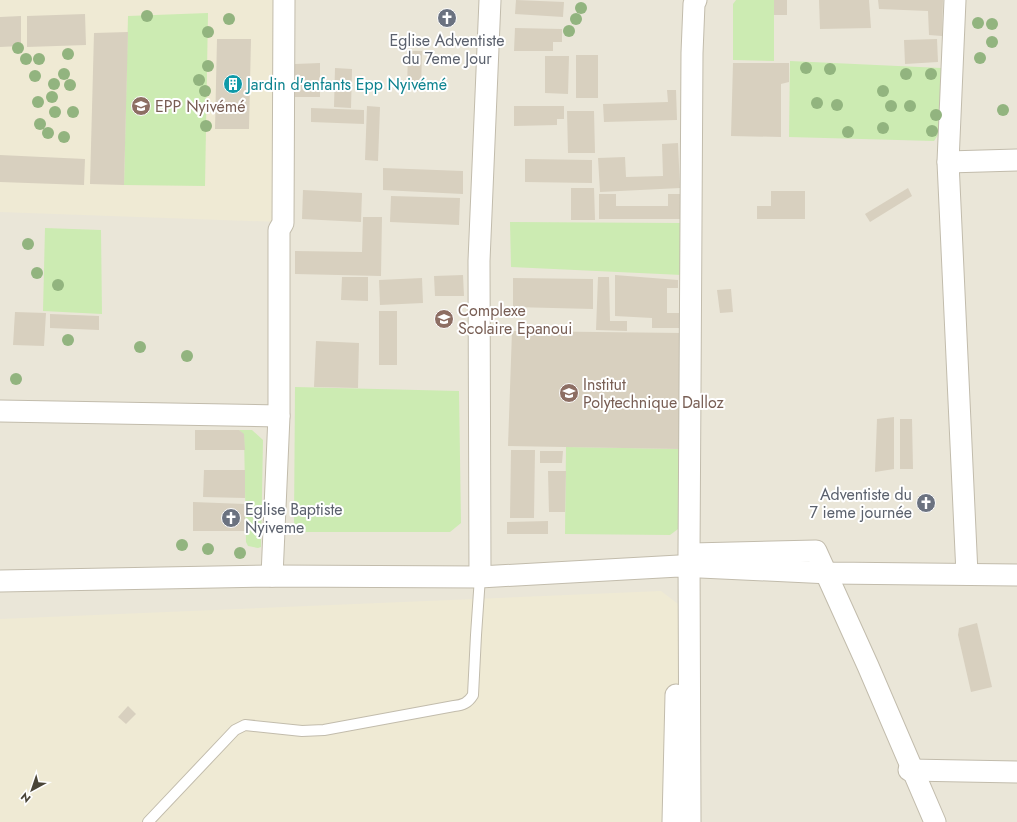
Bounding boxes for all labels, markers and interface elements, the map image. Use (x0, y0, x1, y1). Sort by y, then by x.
church icon: Eglise Adventiste du 7eme Jour (436, 7, 458, 29)
place label: Eglise Adventiste du 7eme Jour (390, 29, 504, 70)
building icon: Jardin d'enfants Epp Nyivémé (222, 73, 244, 95)
place label: Jardin d'enfants Epp Nyivémé (245, 73, 447, 96)
school or university icon: EPP Nyivémé (130, 95, 152, 117)
place label: EPP Nyivémé (155, 95, 246, 118)
place label: Complexe Scolaire Epanoui (458, 299, 572, 340)
school or university icon: Complexe Scolaire Epanoui (433, 308, 455, 330)
place label: Institut Polytechnique Dalloz (583, 373, 724, 414)
school or university icon: Institut Polytechnique Dalloz (558, 382, 580, 404)
place label: Adventiste du 7 ieme journée (809, 483, 912, 524)
church icon: Adventiste du 7 ieme journée (915, 492, 937, 514)
place label: Eglise Baptiste Nyiveme (245, 498, 343, 539)
church icon: Eglise Baptiste Nyiveme (220, 507, 242, 529)
north arrow (12, 770, 52, 810)
text: N (17, 789, 34, 807)

